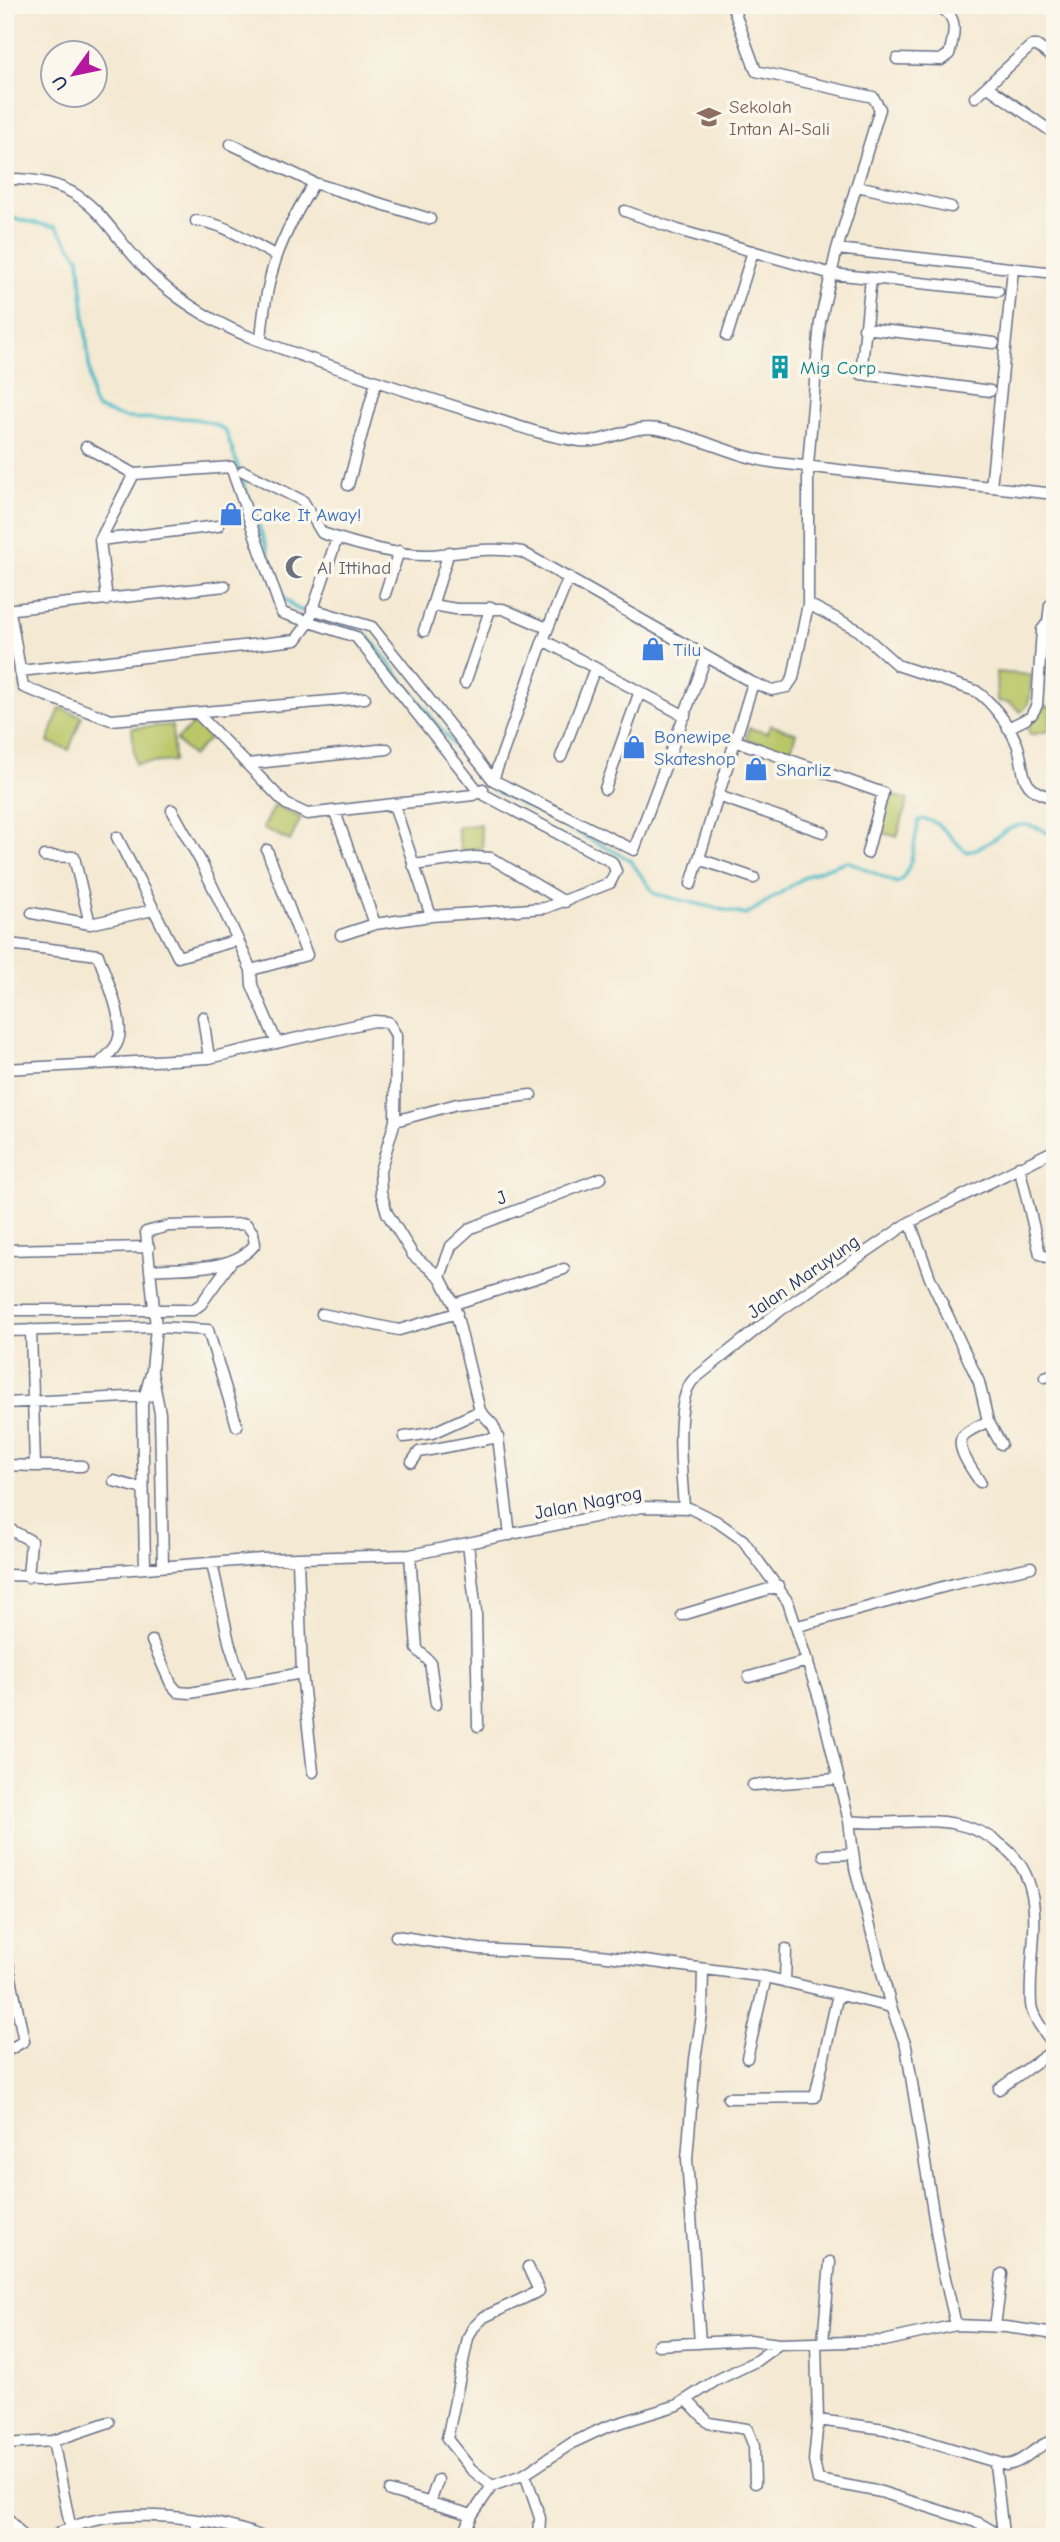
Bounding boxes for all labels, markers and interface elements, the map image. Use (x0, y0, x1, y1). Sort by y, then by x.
north arrow (38, 38, 108, 108)
text: U (48, 71, 73, 94)
place label: Sekolah Intan Al-Sali (729, 96, 830, 140)
school or university icon: Sekolah Intan Al-Sali (695, 103, 723, 131)
building icon: Mig Corp (766, 353, 794, 381)
place label: Mig Corp (800, 357, 876, 379)
shop icon: Cake It Away! (217, 500, 245, 528)
place label: Cake It Away! (251, 504, 361, 526)
mosque icon: Al Ittihad (283, 553, 311, 581)
place label: Al Ittihad (317, 557, 391, 579)
shop icon: Tilu (639, 635, 667, 663)
place label: Tilu (673, 639, 701, 661)
place label: Bonewipe Skateshop (654, 726, 736, 770)
shop icon: Bonewipe Skateshop (620, 733, 648, 761)
shop icon: Sharliz (742, 755, 770, 783)
place label: Sharliz (776, 759, 831, 781)
street label: J (493, 1186, 510, 1210)
street label: Jalan Maruyung (744, 1230, 864, 1323)
street label: Jalan Nagrog (533, 1482, 644, 1524)

